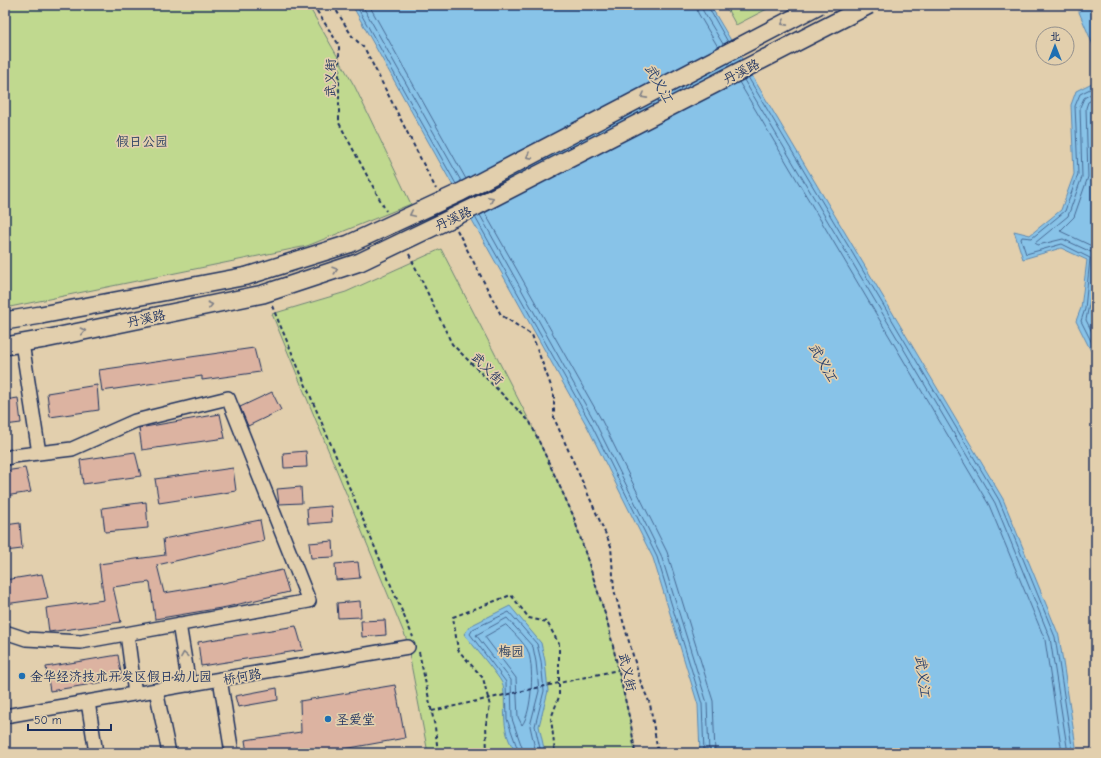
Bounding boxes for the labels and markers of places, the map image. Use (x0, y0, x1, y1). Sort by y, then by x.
place label: 金华经济技术开发区假日幼儿园 (30, 669, 212, 684)
marker: 金华经济技术开发区假日幼儿园 (17, 671, 27, 681)
place label: 圣爱堂 (336, 712, 375, 727)
marker: 圣爱堂 (323, 714, 333, 724)

